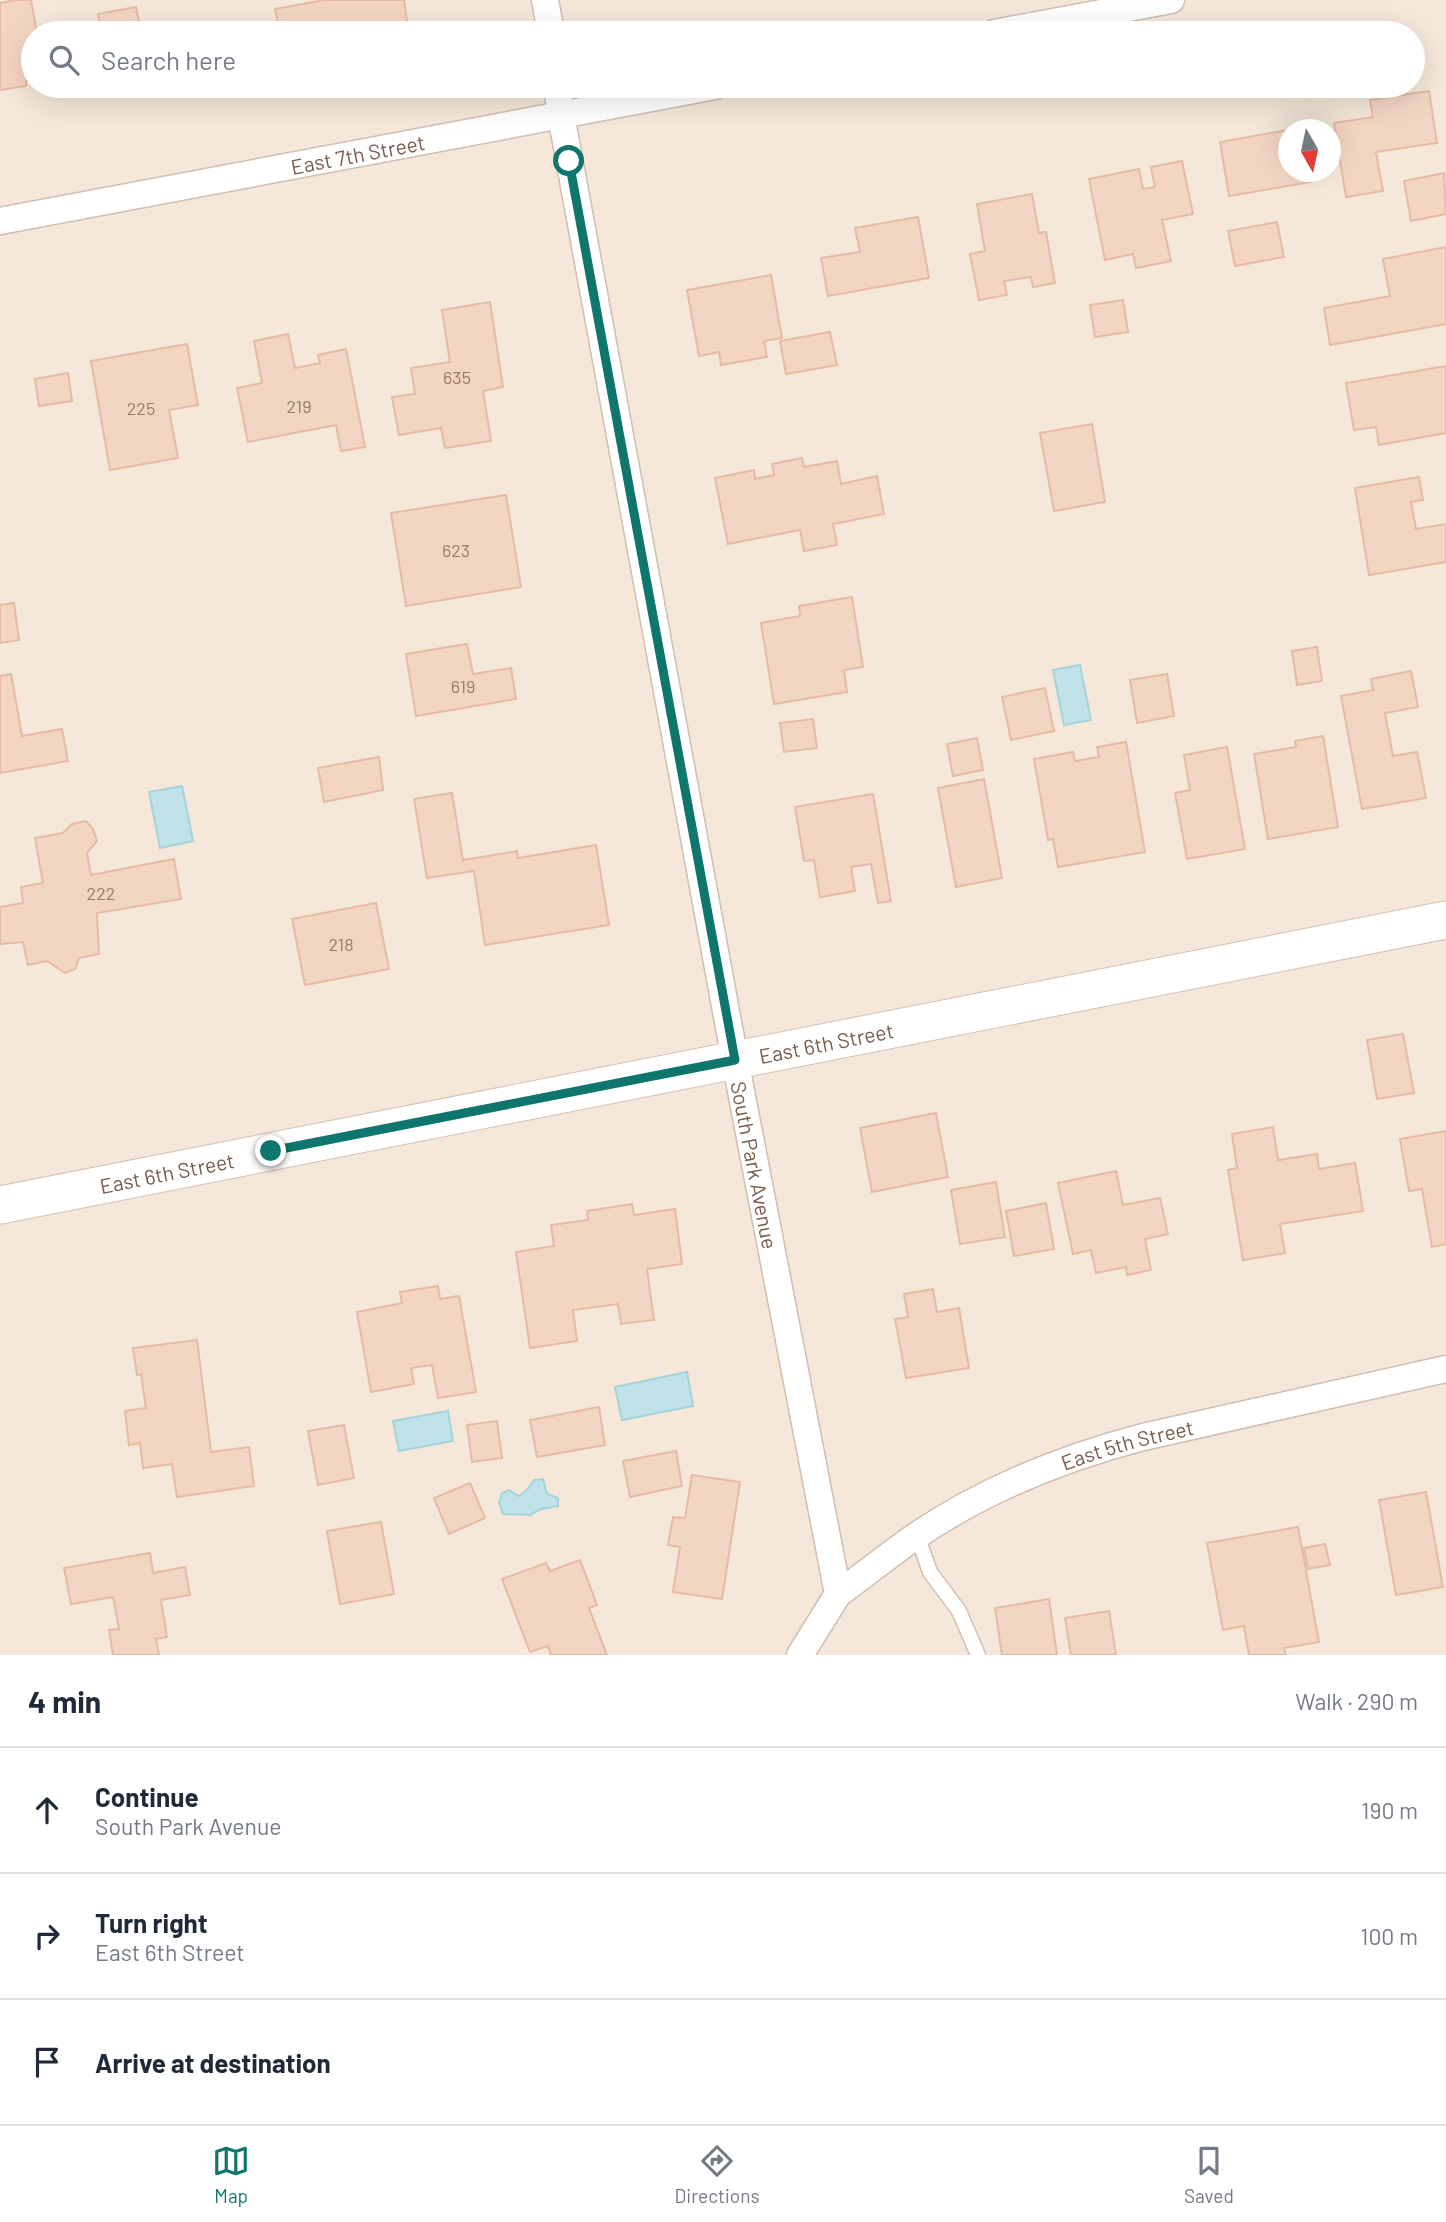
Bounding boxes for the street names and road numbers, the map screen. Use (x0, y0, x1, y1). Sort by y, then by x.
street label: East 7th Street (289, 129, 427, 178)
street label: East 6th Street (757, 1017, 896, 1068)
street label: South Park Avenue (727, 1079, 784, 1251)
street label: East 6th Street (97, 1147, 236, 1198)
street label: East 5th Street (1057, 1414, 1196, 1474)

